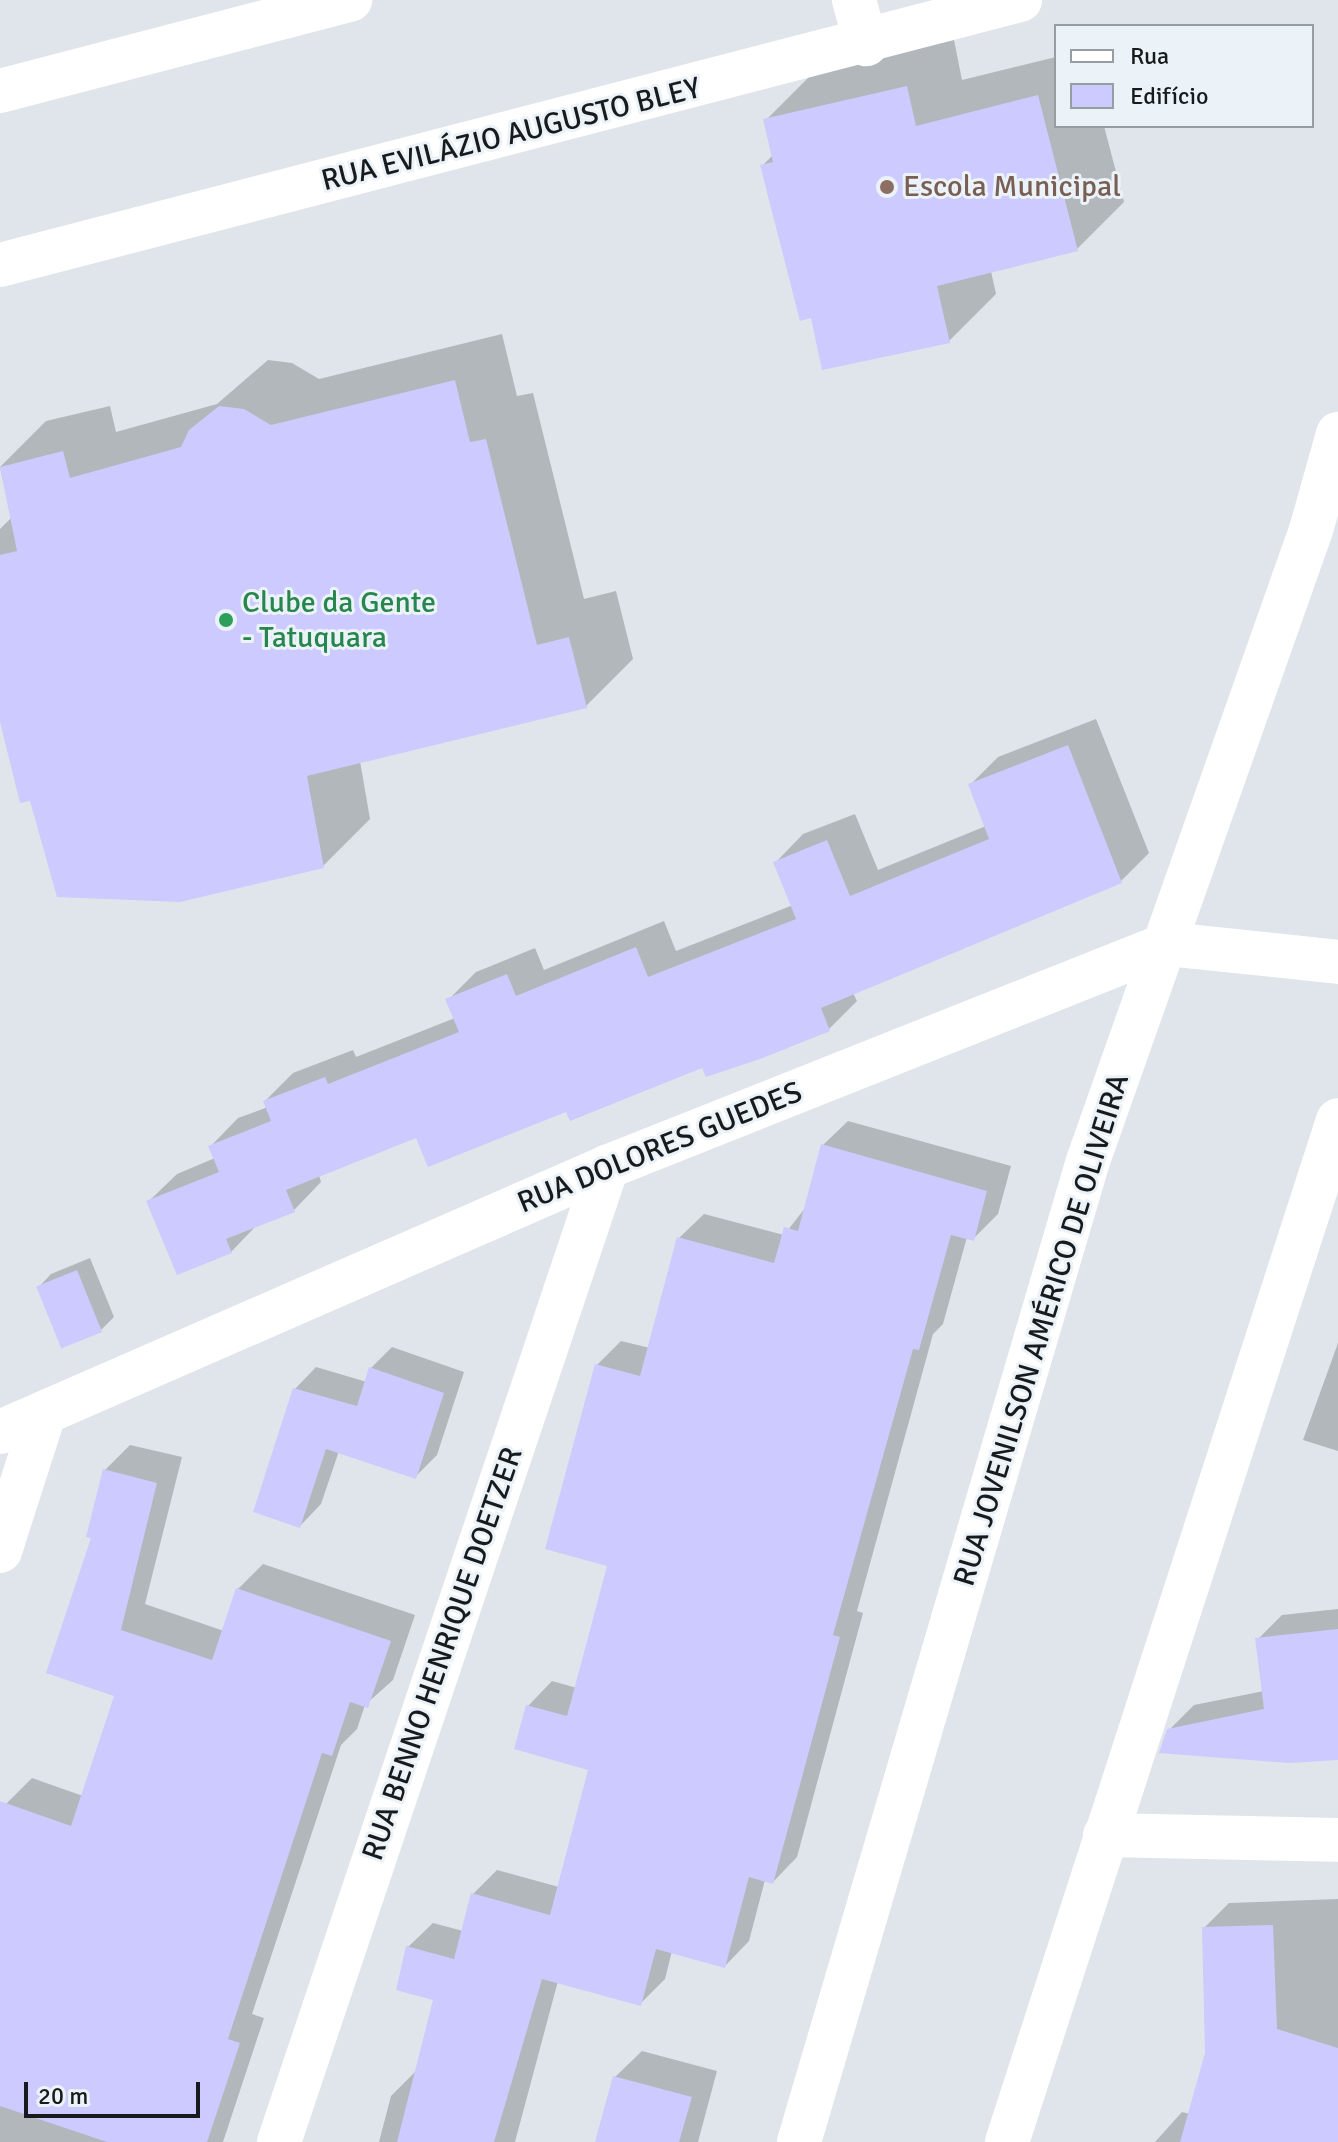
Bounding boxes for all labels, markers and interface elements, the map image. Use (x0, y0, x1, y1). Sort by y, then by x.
legend (1054, 24, 1314, 128)
text: Rua (1130, 41, 1169, 71)
street label: RUA EVILÁZIO AUGUSTO BLEY (318, 70, 704, 200)
text: Edifício (1130, 81, 1208, 111)
place label: Escola Municipal (903, 169, 1121, 205)
marker: Escola Municipal (878, 178, 896, 196)
place label: Clube da Gente - Tatuquara (242, 585, 436, 656)
marker: Clube da Gente - Tatuquara (217, 611, 235, 629)
street label: RUA JOVENILSON AMÉRICO DE OLIVEIRA (947, 1070, 1137, 1590)
street label: RUA DOLORES GUEDES (513, 1074, 807, 1222)
street label: RUA BENNO HENRIQUE DOETZER (355, 1443, 531, 1865)
scale bar (28, 2066, 204, 2116)
text: 20 m (38, 2081, 88, 2111)

